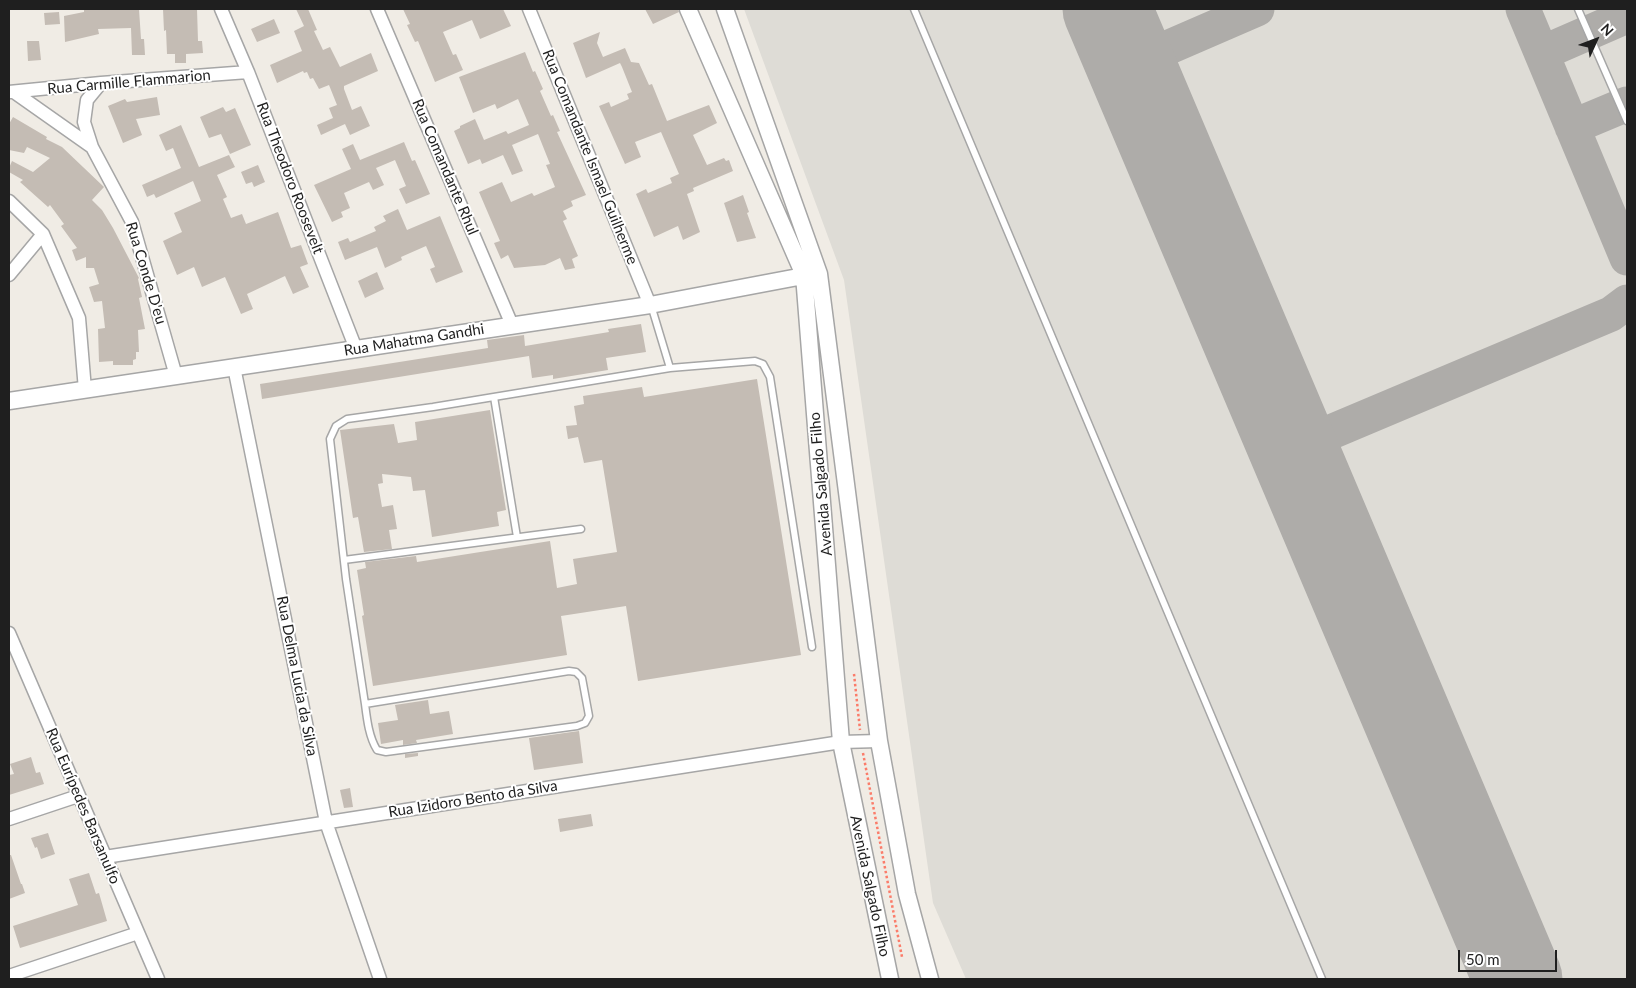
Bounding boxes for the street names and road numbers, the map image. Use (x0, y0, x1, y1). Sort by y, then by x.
street label: Rua Comandante Ismael Guilherme (538, 47, 642, 267)
street label: Rua Carmille Flammarion (47, 66, 211, 98)
street label: Rua Comandante Rhul (408, 96, 482, 238)
street label: Rua Theodoro Roosevelt (253, 100, 327, 256)
street label: Rua Conde D'eu (122, 220, 170, 326)
street label: Rua Mahatma Gandhi (343, 320, 485, 360)
street label: Avenida Salgado Filho (806, 411, 836, 557)
street label: Rua Delma Lucia da Silva (273, 594, 321, 758)
street label: Rua Eurípedes Barsanulfo (42, 725, 124, 887)
street label: Rua Izidoro Bento da Silva (387, 777, 559, 821)
street label: Avenida Salgado Filho (846, 814, 894, 958)

